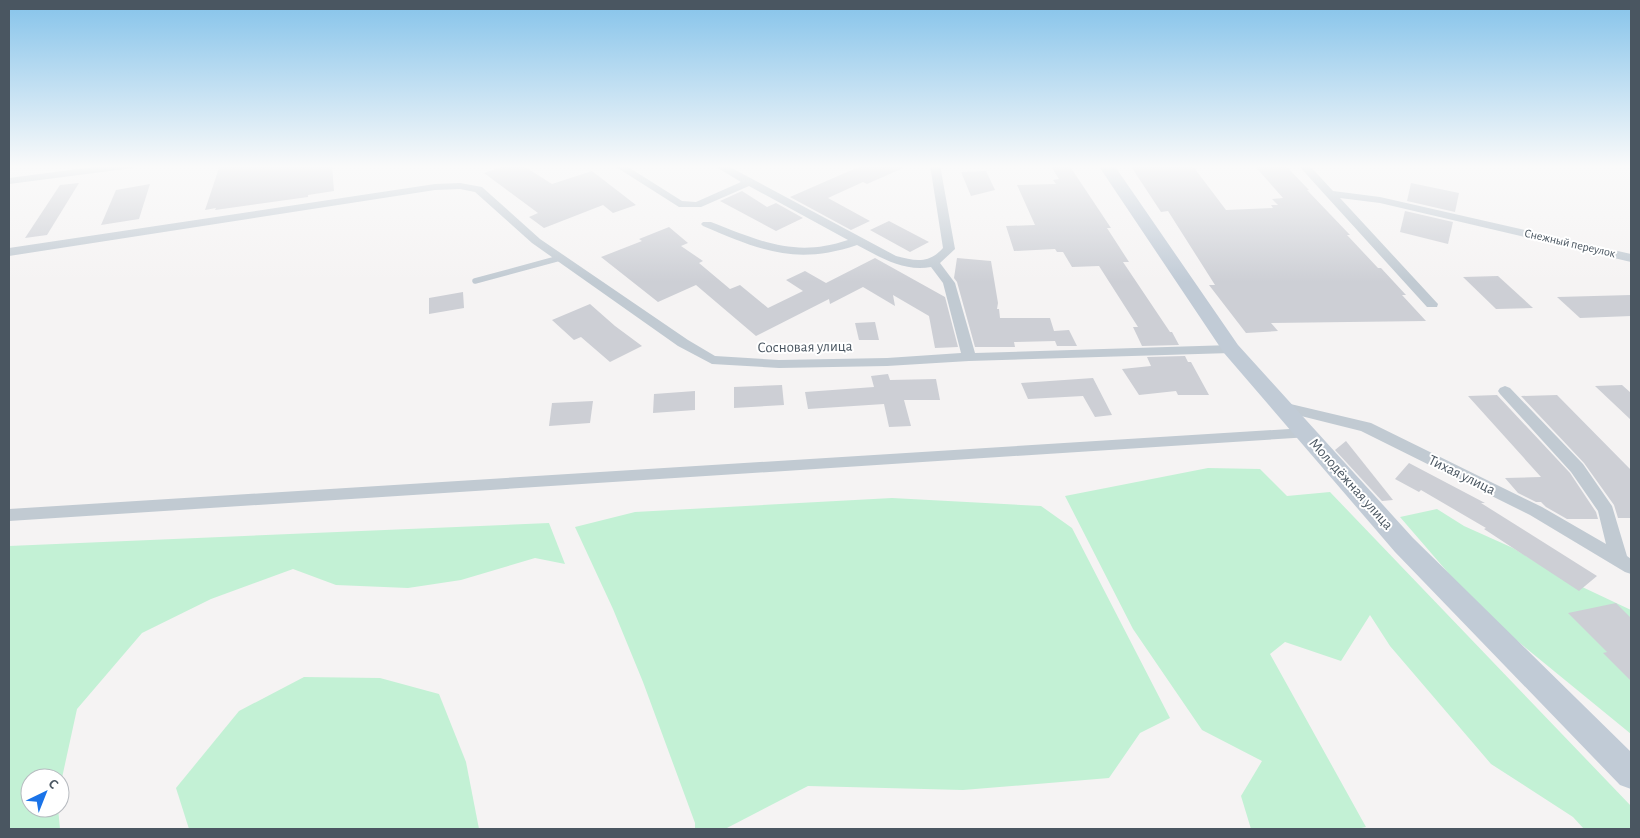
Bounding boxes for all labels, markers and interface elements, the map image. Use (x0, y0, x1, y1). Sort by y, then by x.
street label: Снежный переулок (1523, 227, 1617, 260)
street label: Сосновая улица (757, 339, 853, 355)
street label: Молодёжная улица (1306, 435, 1396, 533)
street label: Тихая улица (1426, 452, 1498, 498)
north arrow (20, 768, 70, 818)
text: С (46, 776, 61, 792)

